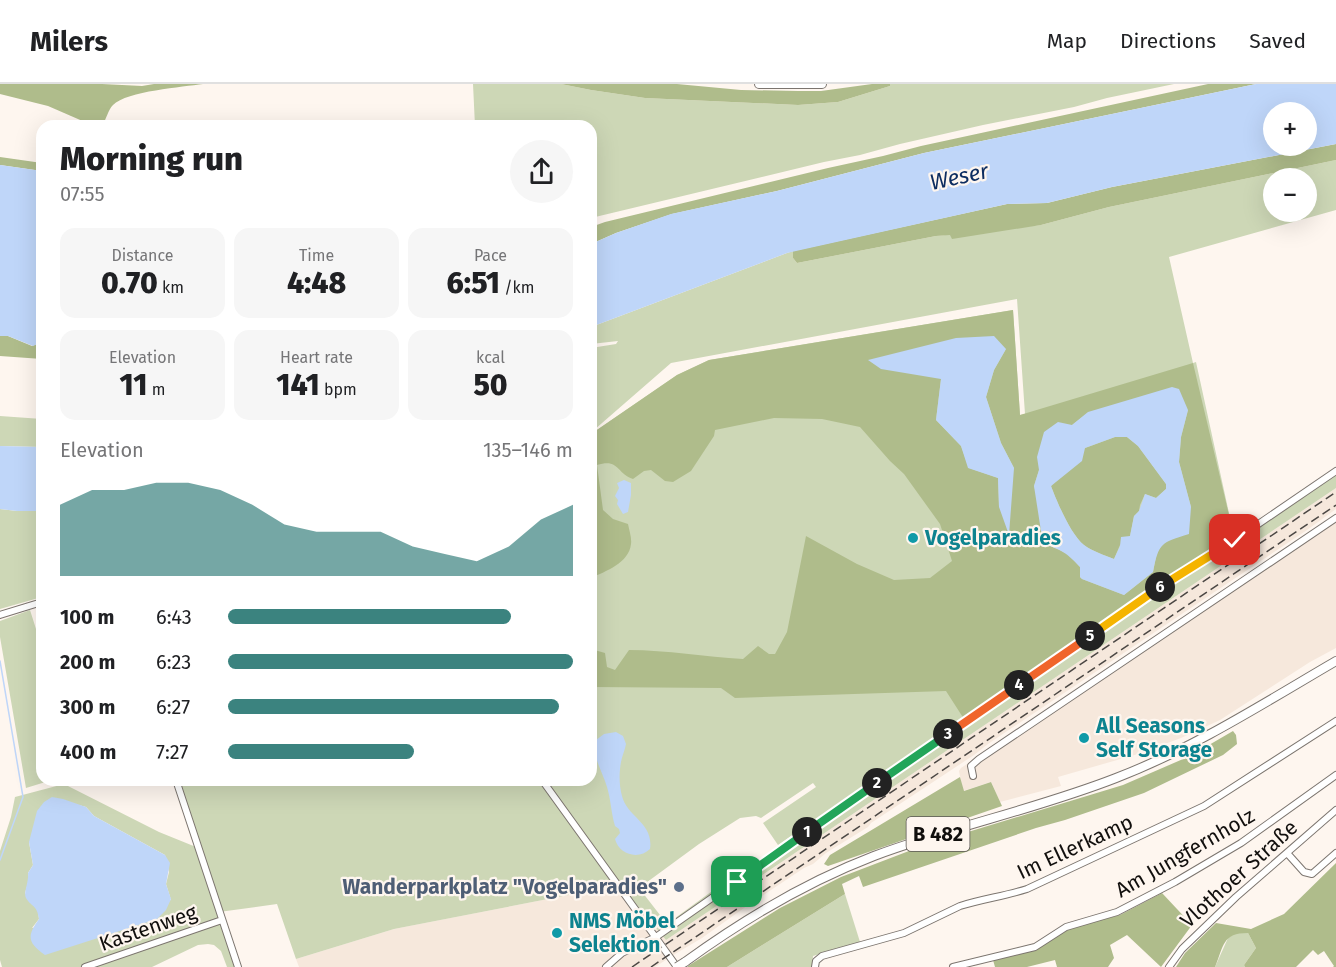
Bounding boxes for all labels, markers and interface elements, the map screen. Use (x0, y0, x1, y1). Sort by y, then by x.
text: Milers (30, 25, 108, 58)
text: Map (1047, 28, 1087, 54)
text: Directions (1120, 28, 1216, 54)
text: Saved (1249, 28, 1306, 54)
map controls (1263, 102, 1317, 222)
button: + (1263, 102, 1317, 156)
text: Morning run (60, 139, 243, 179)
button: share (510, 140, 573, 203)
water label: Weser (927, 157, 991, 196)
button: − (1263, 168, 1317, 222)
text: 07:55 (60, 182, 104, 206)
text: Distance (111, 246, 174, 265)
text: Time (299, 246, 334, 265)
text: Pace (474, 246, 507, 265)
text: 0.70 (101, 265, 158, 301)
text: 4:48 (287, 265, 346, 301)
text: 6:51 (447, 265, 500, 301)
text: km (158, 278, 184, 297)
text: /km (500, 278, 534, 297)
text: Elevation (109, 348, 176, 367)
text: Heart rate (280, 348, 353, 367)
text: kcal (476, 348, 505, 367)
text: 11 (120, 367, 147, 403)
text: 141 (276, 367, 320, 403)
text: 50 (473, 367, 508, 403)
text: m (147, 380, 165, 399)
text: bpm (320, 380, 357, 399)
text: Elevation (60, 438, 144, 462)
text: 135–146 m (483, 438, 573, 462)
pin (1209, 514, 1260, 565)
icon: check (1218, 523, 1251, 556)
place label: Vogelparadies (924, 525, 1061, 551)
marker: Vogelparadies (906, 531, 920, 545)
pin: 6 (1145, 572, 1175, 602)
text: 6 (1155, 577, 1165, 596)
text: 100 m (60, 605, 114, 629)
text: 6:43 (156, 605, 192, 629)
pin: 5 (1075, 621, 1105, 651)
text: 5 (1086, 626, 1094, 645)
text: 200 m (60, 650, 115, 674)
text: 6:23 (156, 650, 191, 674)
pin: 4 (1004, 670, 1034, 700)
text: 4 (1014, 675, 1024, 694)
text: 300 m (60, 695, 115, 719)
text: 6:27 (156, 695, 190, 719)
place label: All Seasons Self Storage (1095, 713, 1212, 763)
pin: 3 (933, 719, 963, 749)
text: 3 (944, 724, 952, 743)
marker: All Seasons Self Storage (1077, 731, 1091, 745)
text: 400 m (60, 740, 116, 764)
text: 7:27 (156, 740, 188, 764)
pin: 2 (862, 768, 892, 798)
text: 2 (873, 773, 881, 792)
street label: Am Jungfernholz (1111, 803, 1259, 903)
street label: Im Ellerkamp (1013, 809, 1137, 885)
street label: Vlothoer Straße (1175, 814, 1303, 934)
pin: 1 (792, 817, 822, 847)
road number: B 482 (906, 817, 970, 851)
text: 1 (803, 822, 811, 841)
pin (711, 856, 762, 907)
icon: arrive (720, 865, 753, 898)
place label: Wanderparkplatz "Vogelparadies" (343, 874, 667, 900)
marker: Wanderparkplatz "Vogelparadies" (672, 880, 686, 894)
street label: Kastenweg (96, 899, 200, 957)
place label: NMS Möbel Selektion (569, 908, 676, 958)
marker: NMS Möbel Selektion (550, 926, 564, 940)

